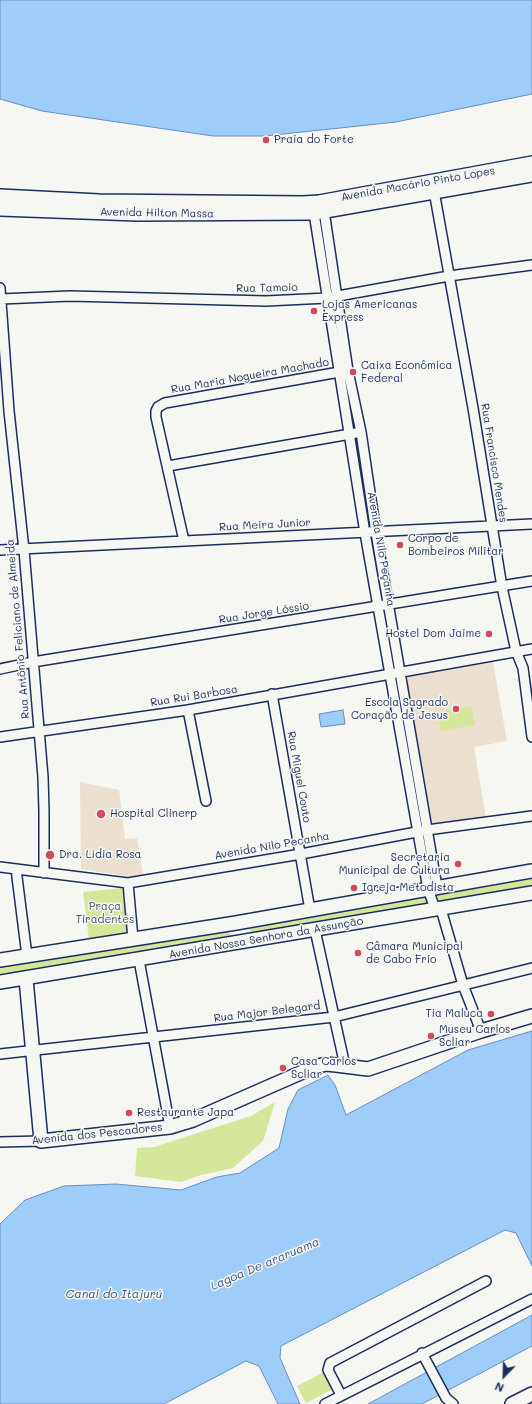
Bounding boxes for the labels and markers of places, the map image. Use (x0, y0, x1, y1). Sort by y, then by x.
place label: Praia do Forte (274, 133, 354, 147)
marker: Praia do Forte (261, 135, 271, 145)
place label: Lojas Americanas Express (322, 298, 417, 324)
marker: Lojas Americanas Express (309, 306, 319, 316)
place label: Caixa Econômica Federal (361, 359, 452, 385)
marker: Caixa Econômica Federal (348, 367, 358, 377)
place label: Corpo de Bombeiros Militar (408, 532, 504, 558)
marker: Corpo de Bombeiros Militar (395, 540, 405, 550)
place label: Hostel Dom Jaime (385, 627, 481, 641)
marker: Hostel Dom Jaime (484, 629, 494, 639)
place label: Escola Sagrado Coração de Jesus (351, 696, 448, 722)
marker: Escola Sagrado Coração de Jesus (451, 704, 461, 714)
place label: Hospital Clinerp (110, 807, 197, 821)
marker: Hospital Clinerp (95, 808, 107, 820)
place label: Dra. Lídia Rosa (59, 848, 141, 862)
marker: Dra. Lídia Rosa (44, 849, 56, 861)
place label: Secretaria Municipal de Cultura (339, 851, 450, 877)
marker: Secretaria Municipal de Cultura (453, 859, 463, 869)
place label: Igreja Metodista (362, 881, 454, 895)
marker: Igreja Metodista (349, 883, 359, 893)
place label: Câmara Municipal de Cabo Frio (366, 940, 463, 966)
marker: Câmara Municipal de Cabo Frio (353, 948, 363, 958)
place label: Tia Maluca (425, 1007, 483, 1021)
marker: Tia Maluca (486, 1009, 496, 1019)
place label: Museu Carlos Scliar (439, 1023, 510, 1049)
marker: Museu Carlos Scliar (426, 1031, 436, 1041)
place label: Casa Carlos Scliar (291, 1055, 356, 1081)
marker: Casa Carlos Scliar (278, 1063, 288, 1073)
place label: Restaurante Japa (137, 1106, 234, 1120)
marker: Restaurante Japa (124, 1108, 134, 1118)

